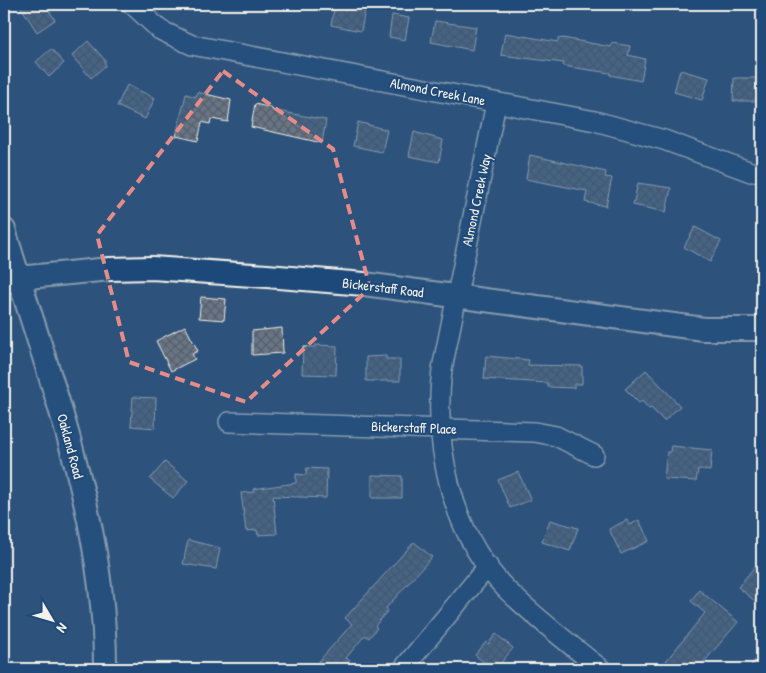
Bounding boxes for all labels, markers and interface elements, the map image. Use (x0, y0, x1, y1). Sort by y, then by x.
street label: Almond Creek Lane (389, 72, 488, 110)
street label: Almond Creek Way (457, 152, 496, 248)
street label: Bickerstaff Road (341, 273, 425, 301)
street label: Oakland Road (53, 412, 89, 481)
street label: Bickerstaff Place (371, 416, 458, 438)
north arrow (28, 596, 78, 646)
text: N (53, 620, 72, 638)

